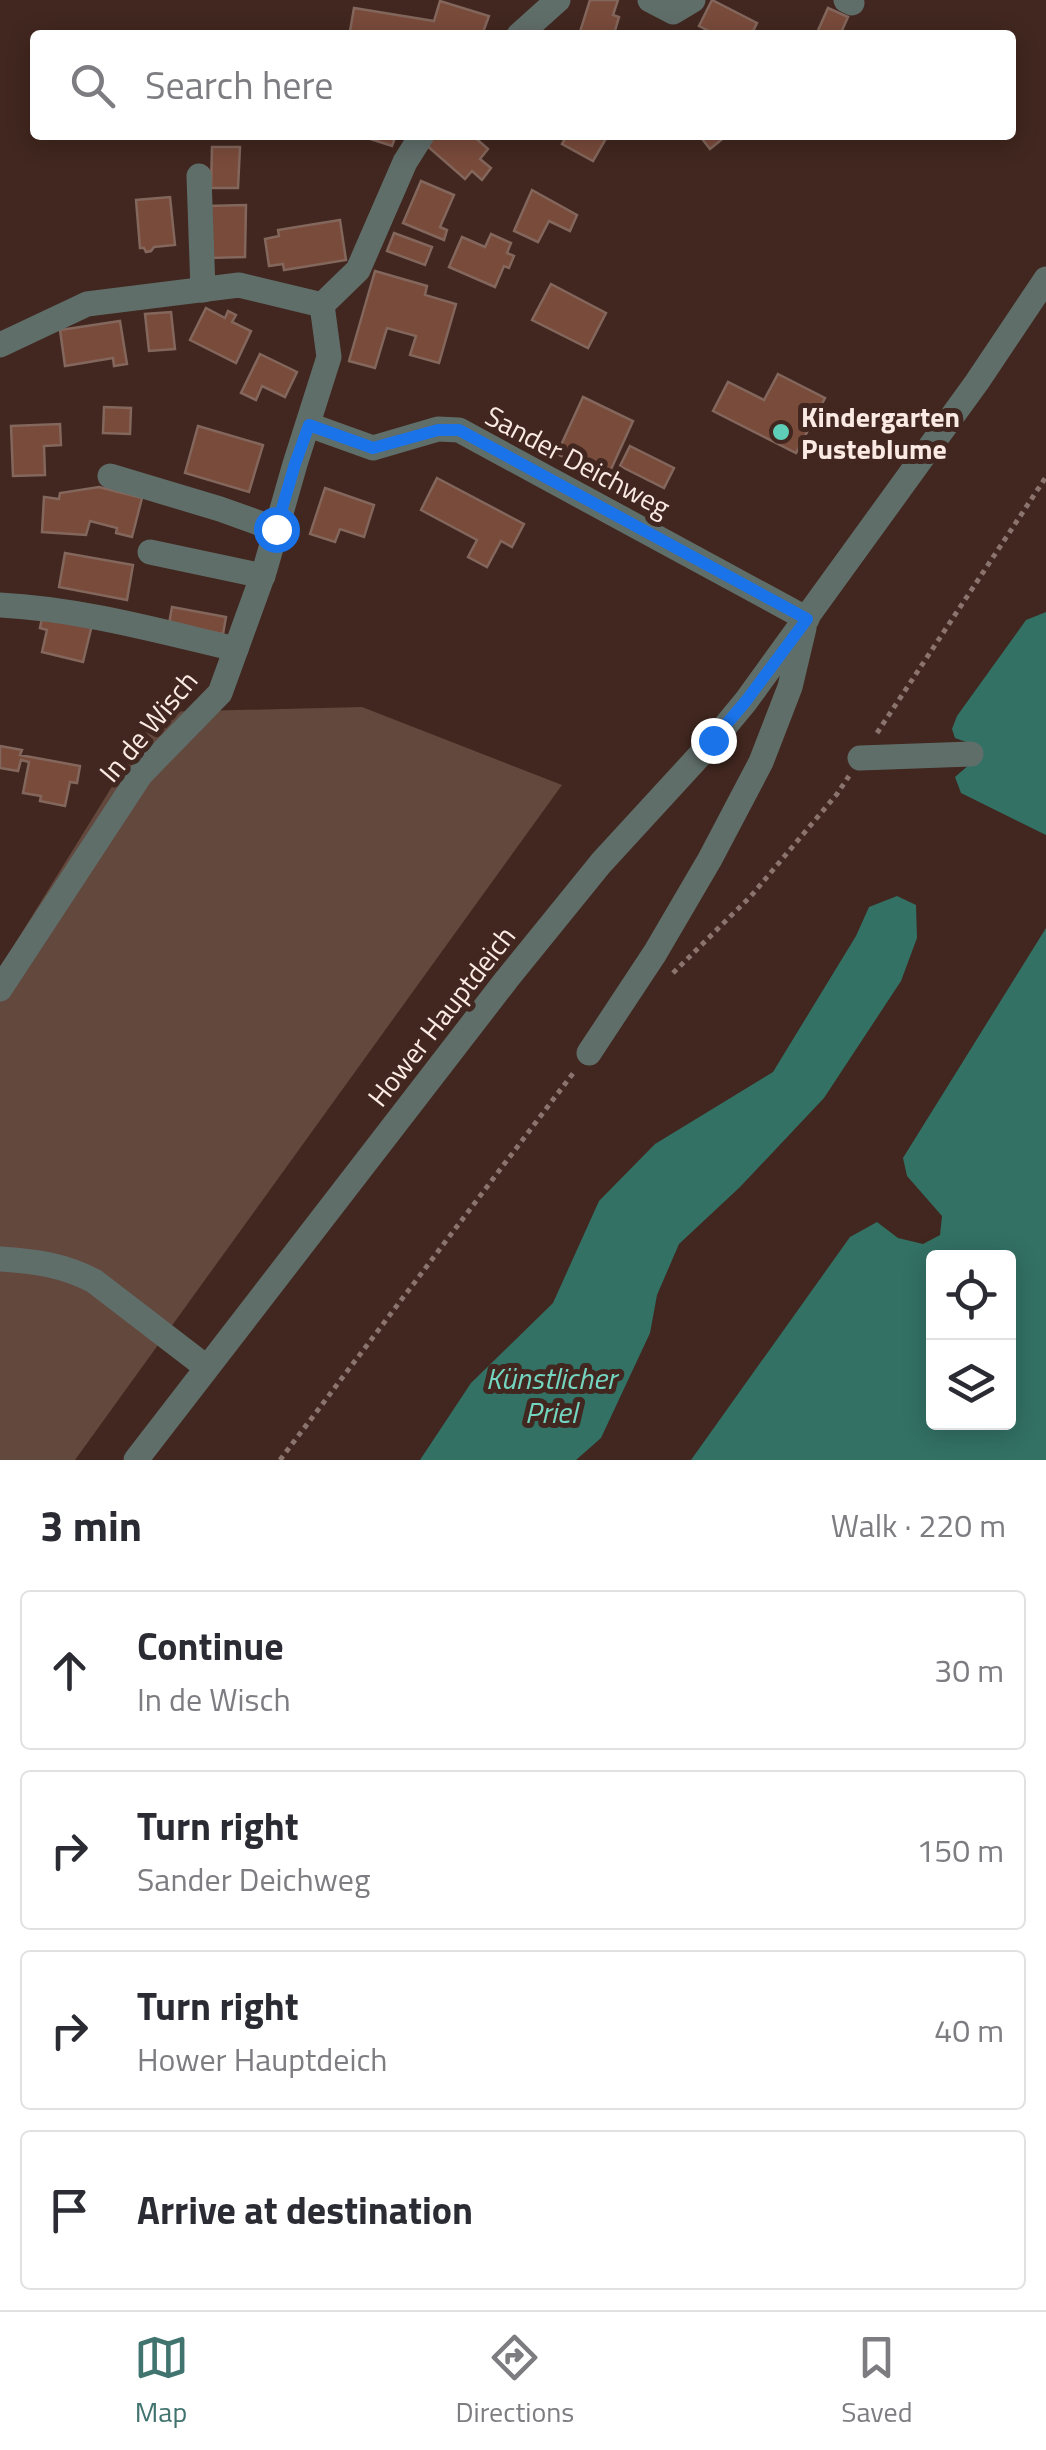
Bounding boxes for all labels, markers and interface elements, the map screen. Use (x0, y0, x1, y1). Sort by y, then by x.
search box (30, 30, 1016, 140)
text: Search here (145, 56, 333, 114)
icon: search (65, 58, 120, 113)
street label: Sander Deichweg (478, 394, 678, 528)
place label: Kindergarten Pusteblume (801, 395, 960, 470)
marker: Kindergarten Pusteblume (770, 421, 792, 443)
route start (254, 507, 300, 553)
street label: In de Wisch (88, 661, 208, 791)
route end (691, 718, 737, 764)
street label: Hower Hauptdeich (357, 916, 525, 1116)
map controls (926, 1250, 1016, 1430)
button: locate (926, 1250, 1016, 1340)
button: layers (926, 1340, 1016, 1430)
water label: Künstlicher Priel (486, 1355, 620, 1435)
text: 3 min (40, 1493, 142, 1557)
text: Walk · 220 m (831, 1501, 1006, 1549)
text: Continue (137, 1617, 284, 1675)
icon: ahead (42, 1643, 97, 1698)
text: 30 m (934, 1646, 1004, 1694)
text: In de Wisch (137, 1675, 291, 1723)
text: Turn right (137, 1797, 299, 1855)
icon: right (42, 1823, 97, 1878)
text: 150 m (916, 1826, 1004, 1874)
text: Sander Deichweg (137, 1855, 370, 1903)
text: Turn right (137, 1977, 299, 2035)
icon: right (42, 2003, 97, 2058)
text: 40 m (934, 2006, 1004, 2054)
text: Hower Hauptdeich (137, 2035, 388, 2083)
text: Arrive at destination (137, 2181, 473, 2239)
icon: arrive (42, 2183, 97, 2238)
tab: Map (134, 2330, 189, 2433)
tab: Directions (456, 2330, 574, 2433)
tab: Saved (841, 2330, 912, 2433)

